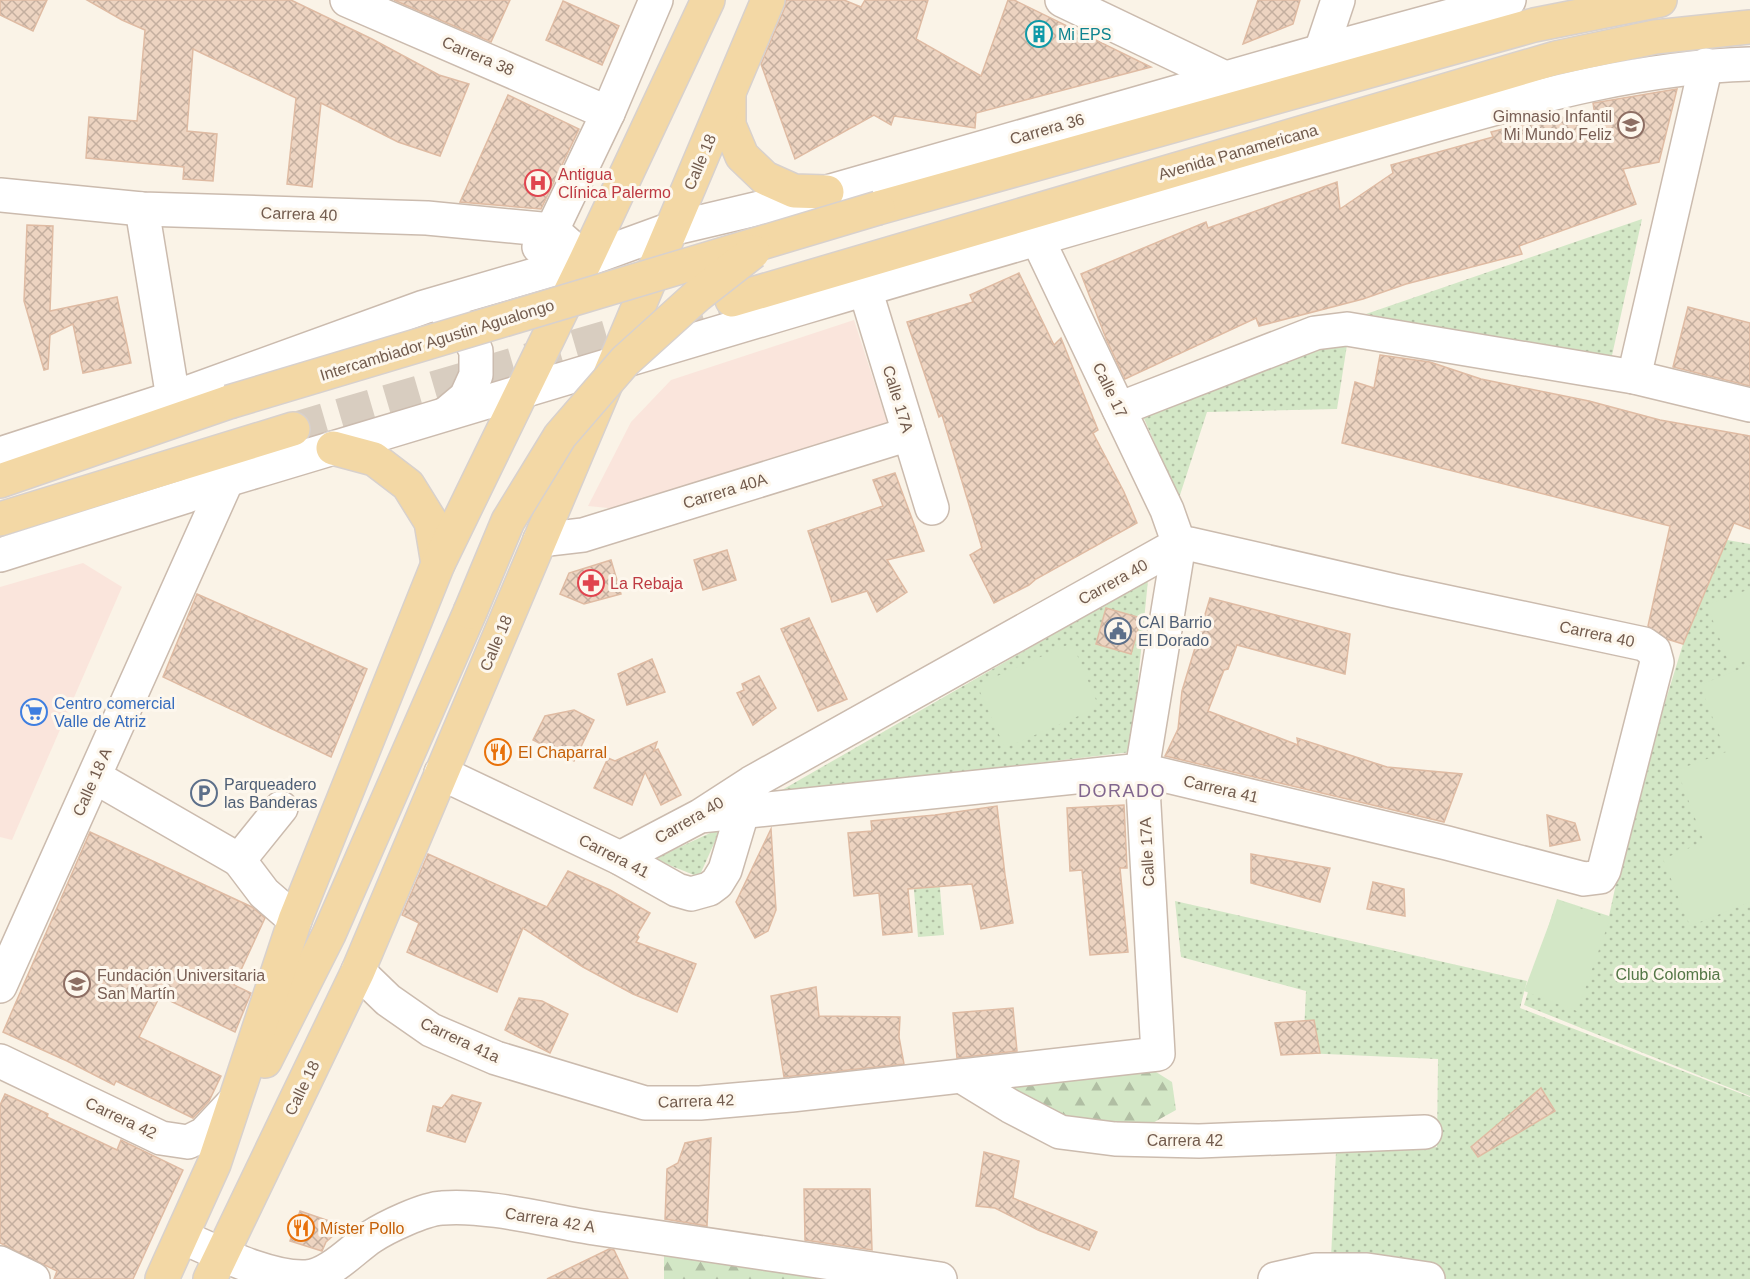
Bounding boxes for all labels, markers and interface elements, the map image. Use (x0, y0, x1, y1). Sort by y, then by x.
building icon: Mi EPS (1024, 19, 1054, 49)
place label: Mi EPS (1058, 26, 1111, 43)
street label: Carrera 38 (439, 33, 517, 79)
place label: Gimnasio Infantil Mi Mundo Feliz (1493, 108, 1612, 143)
street label: Carrera 36 (1008, 110, 1086, 148)
school or university icon: Gimnasio Infantil Mi Mundo Feliz (1616, 110, 1646, 140)
street label: Avenida Panamericana (1156, 121, 1320, 183)
street label: Calle 18 (681, 132, 719, 192)
place label: Antigua Clínica Palermo (558, 166, 671, 201)
hospital icon: Antigua Clínica Palermo (523, 168, 553, 198)
street label: Carrera 40 (260, 204, 338, 224)
street label: Intercambiador Agustin Agualongo (318, 296, 556, 384)
street label: Calle 17 (1089, 360, 1131, 420)
street label: Calle 17A (880, 363, 916, 435)
street label: Carrera 40A (681, 470, 769, 512)
street label: Carrera 40 (1075, 556, 1151, 608)
pharmacy icon: La Rebaja (576, 568, 606, 598)
place label: La Rebaja (610, 575, 683, 592)
street label: Calle 18 (477, 613, 515, 673)
place label: CAI Barrio El Dorado (1138, 614, 1212, 649)
public building icon: CAI Barrio El Dorado (1103, 616, 1133, 646)
street label: Carrera 40 (1558, 618, 1636, 650)
place label: Centro comercial Valle de Atriz (54, 695, 175, 730)
supermarket icon: Centro comercial Valle de Atriz (19, 697, 49, 727)
restaurant icon: El Chaparral (483, 737, 513, 767)
place label: El Chaparral (518, 744, 607, 761)
street label: Calle 18 A (69, 745, 115, 819)
street label: Carrera 41 (1182, 772, 1260, 806)
place label: Parqueadero las Banderas (224, 776, 317, 811)
parking icon: Parqueadero las Banderas (189, 778, 219, 808)
district label: DORADO (1078, 781, 1166, 801)
street label: Carrera 40 (652, 793, 726, 846)
street label: Calle 17A (1137, 817, 1157, 887)
street label: Carrera 41 (576, 831, 652, 881)
park label: Club Colombia (1616, 966, 1721, 983)
place label: Fundación Universitaria San Martín (97, 967, 265, 1002)
school or university icon: Fundación Universitaria San Martín (62, 969, 92, 999)
street label: Carrera 41a (418, 1014, 502, 1066)
street label: Calle 18 (281, 1058, 323, 1118)
street label: Carrera 42 (657, 1091, 735, 1111)
street label: Carrera 42 (83, 1094, 159, 1142)
street label: Carrera 42 (1147, 1132, 1223, 1149)
street label: Carrera 42 A (504, 1205, 596, 1236)
restaurant icon: Míster Pollo (286, 1213, 316, 1243)
place label: Míster Pollo (320, 1220, 405, 1237)

